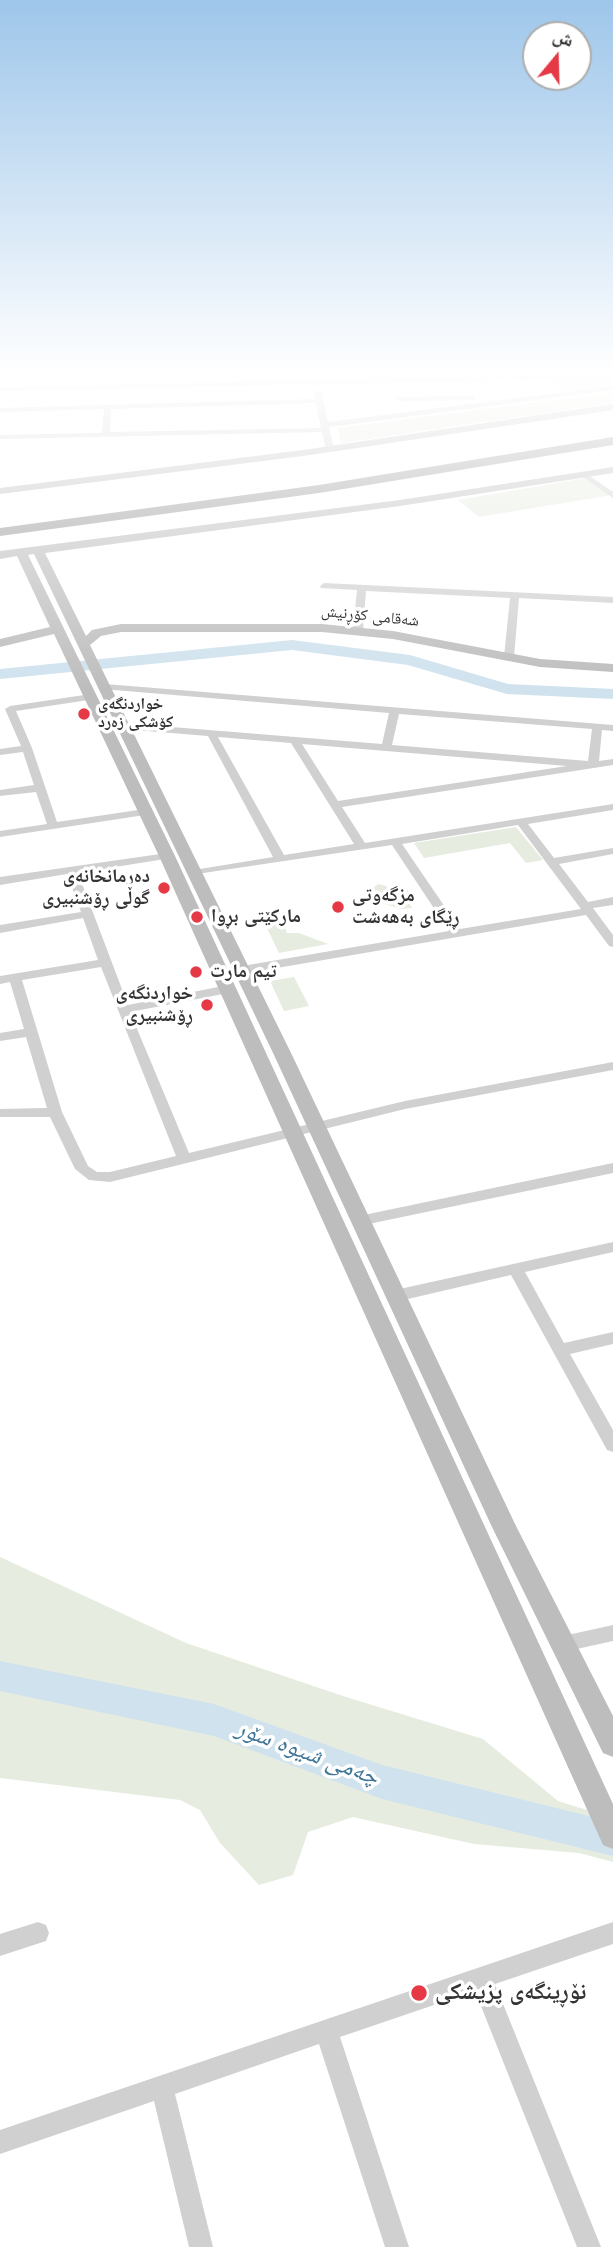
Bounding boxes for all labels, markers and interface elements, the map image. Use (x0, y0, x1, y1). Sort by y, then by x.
north arrow (522, 21, 592, 91)
text: ش (549, 22, 577, 54)
street label: شەقامی کۆڕنیش (320, 602, 420, 632)
place label: خواردنگەی کۆشکی زەرد (98, 695, 173, 733)
marker: خواردنگەی کۆشکی زەرد (76, 706, 92, 722)
place label: دەرمانخانەی گوڵی ڕۆشنبیری (42, 866, 150, 910)
marker: دەرمانخانەی گوڵی ڕۆشنبیری (156, 880, 172, 896)
place label: مزگەوتی ڕێگای بەھەشت (352, 885, 459, 929)
marker: مزگەوتی ڕێگای بەھەشت (330, 899, 346, 915)
place label: مارکێتی بڕوا (211, 906, 301, 928)
marker: مارکێتی بڕوا (189, 909, 205, 925)
place label: تیم مارت (210, 961, 277, 983)
marker: تیم مارت (188, 964, 204, 980)
place label: خواردنگەی ڕۆشنبیری (116, 983, 193, 1027)
marker: خواردنگەی ڕۆشنبیری (199, 997, 215, 1013)
water label: چەمی شیوە سۆر (232, 1715, 382, 1793)
place label: نۆڕینگەی پزیشکی (435, 1979, 586, 2007)
marker: نۆڕینگەی پزیشکی (409, 1983, 429, 2003)

